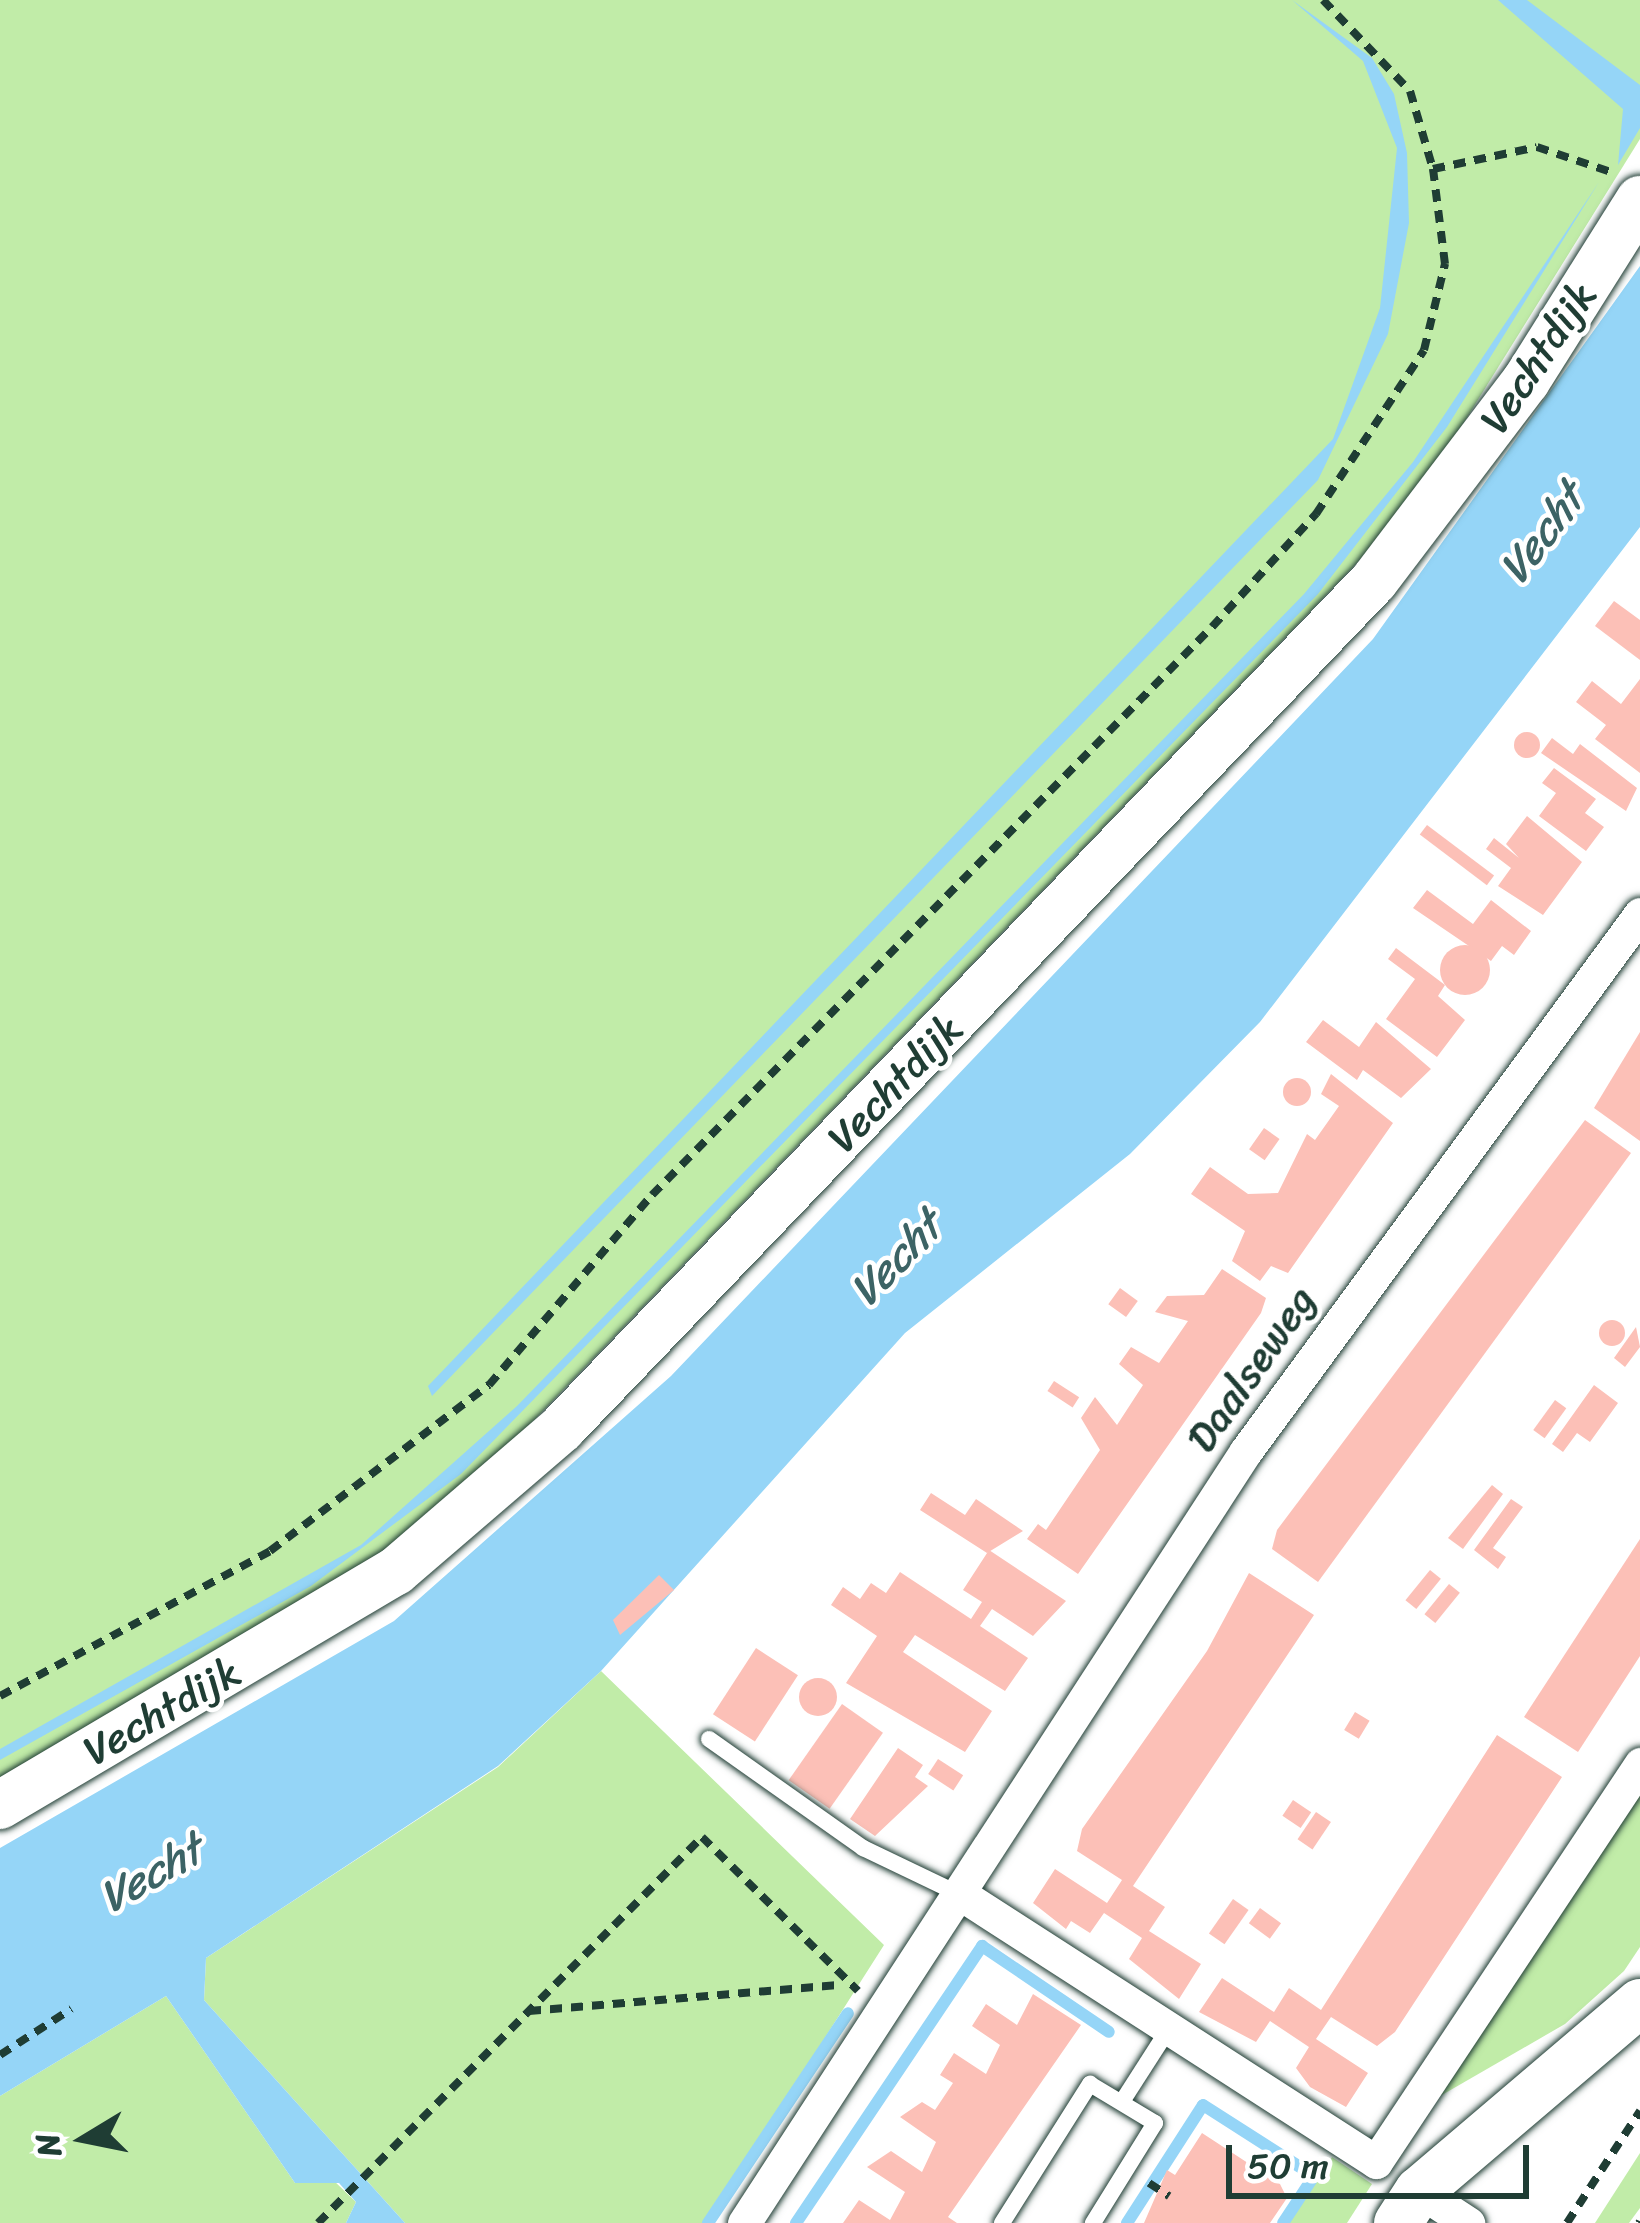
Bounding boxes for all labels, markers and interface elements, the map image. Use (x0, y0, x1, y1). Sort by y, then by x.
street label: Vechtdijk (1469, 271, 1607, 443)
water label: Vecht (1487, 474, 1597, 594)
street label: Vechtdijk (817, 1003, 973, 1163)
water label: Vecht (838, 1201, 954, 1317)
street label: Daalseweg (1176, 1276, 1326, 1462)
street label: Vechtdijk (75, 1646, 249, 1776)
water label: Vecht (90, 1823, 212, 1925)
north arrow (24, 2079, 144, 2199)
scale bar (1232, 2121, 1535, 2195)
text: N (18, 2129, 79, 2162)
text: 50 m (1247, 2134, 1329, 2198)

